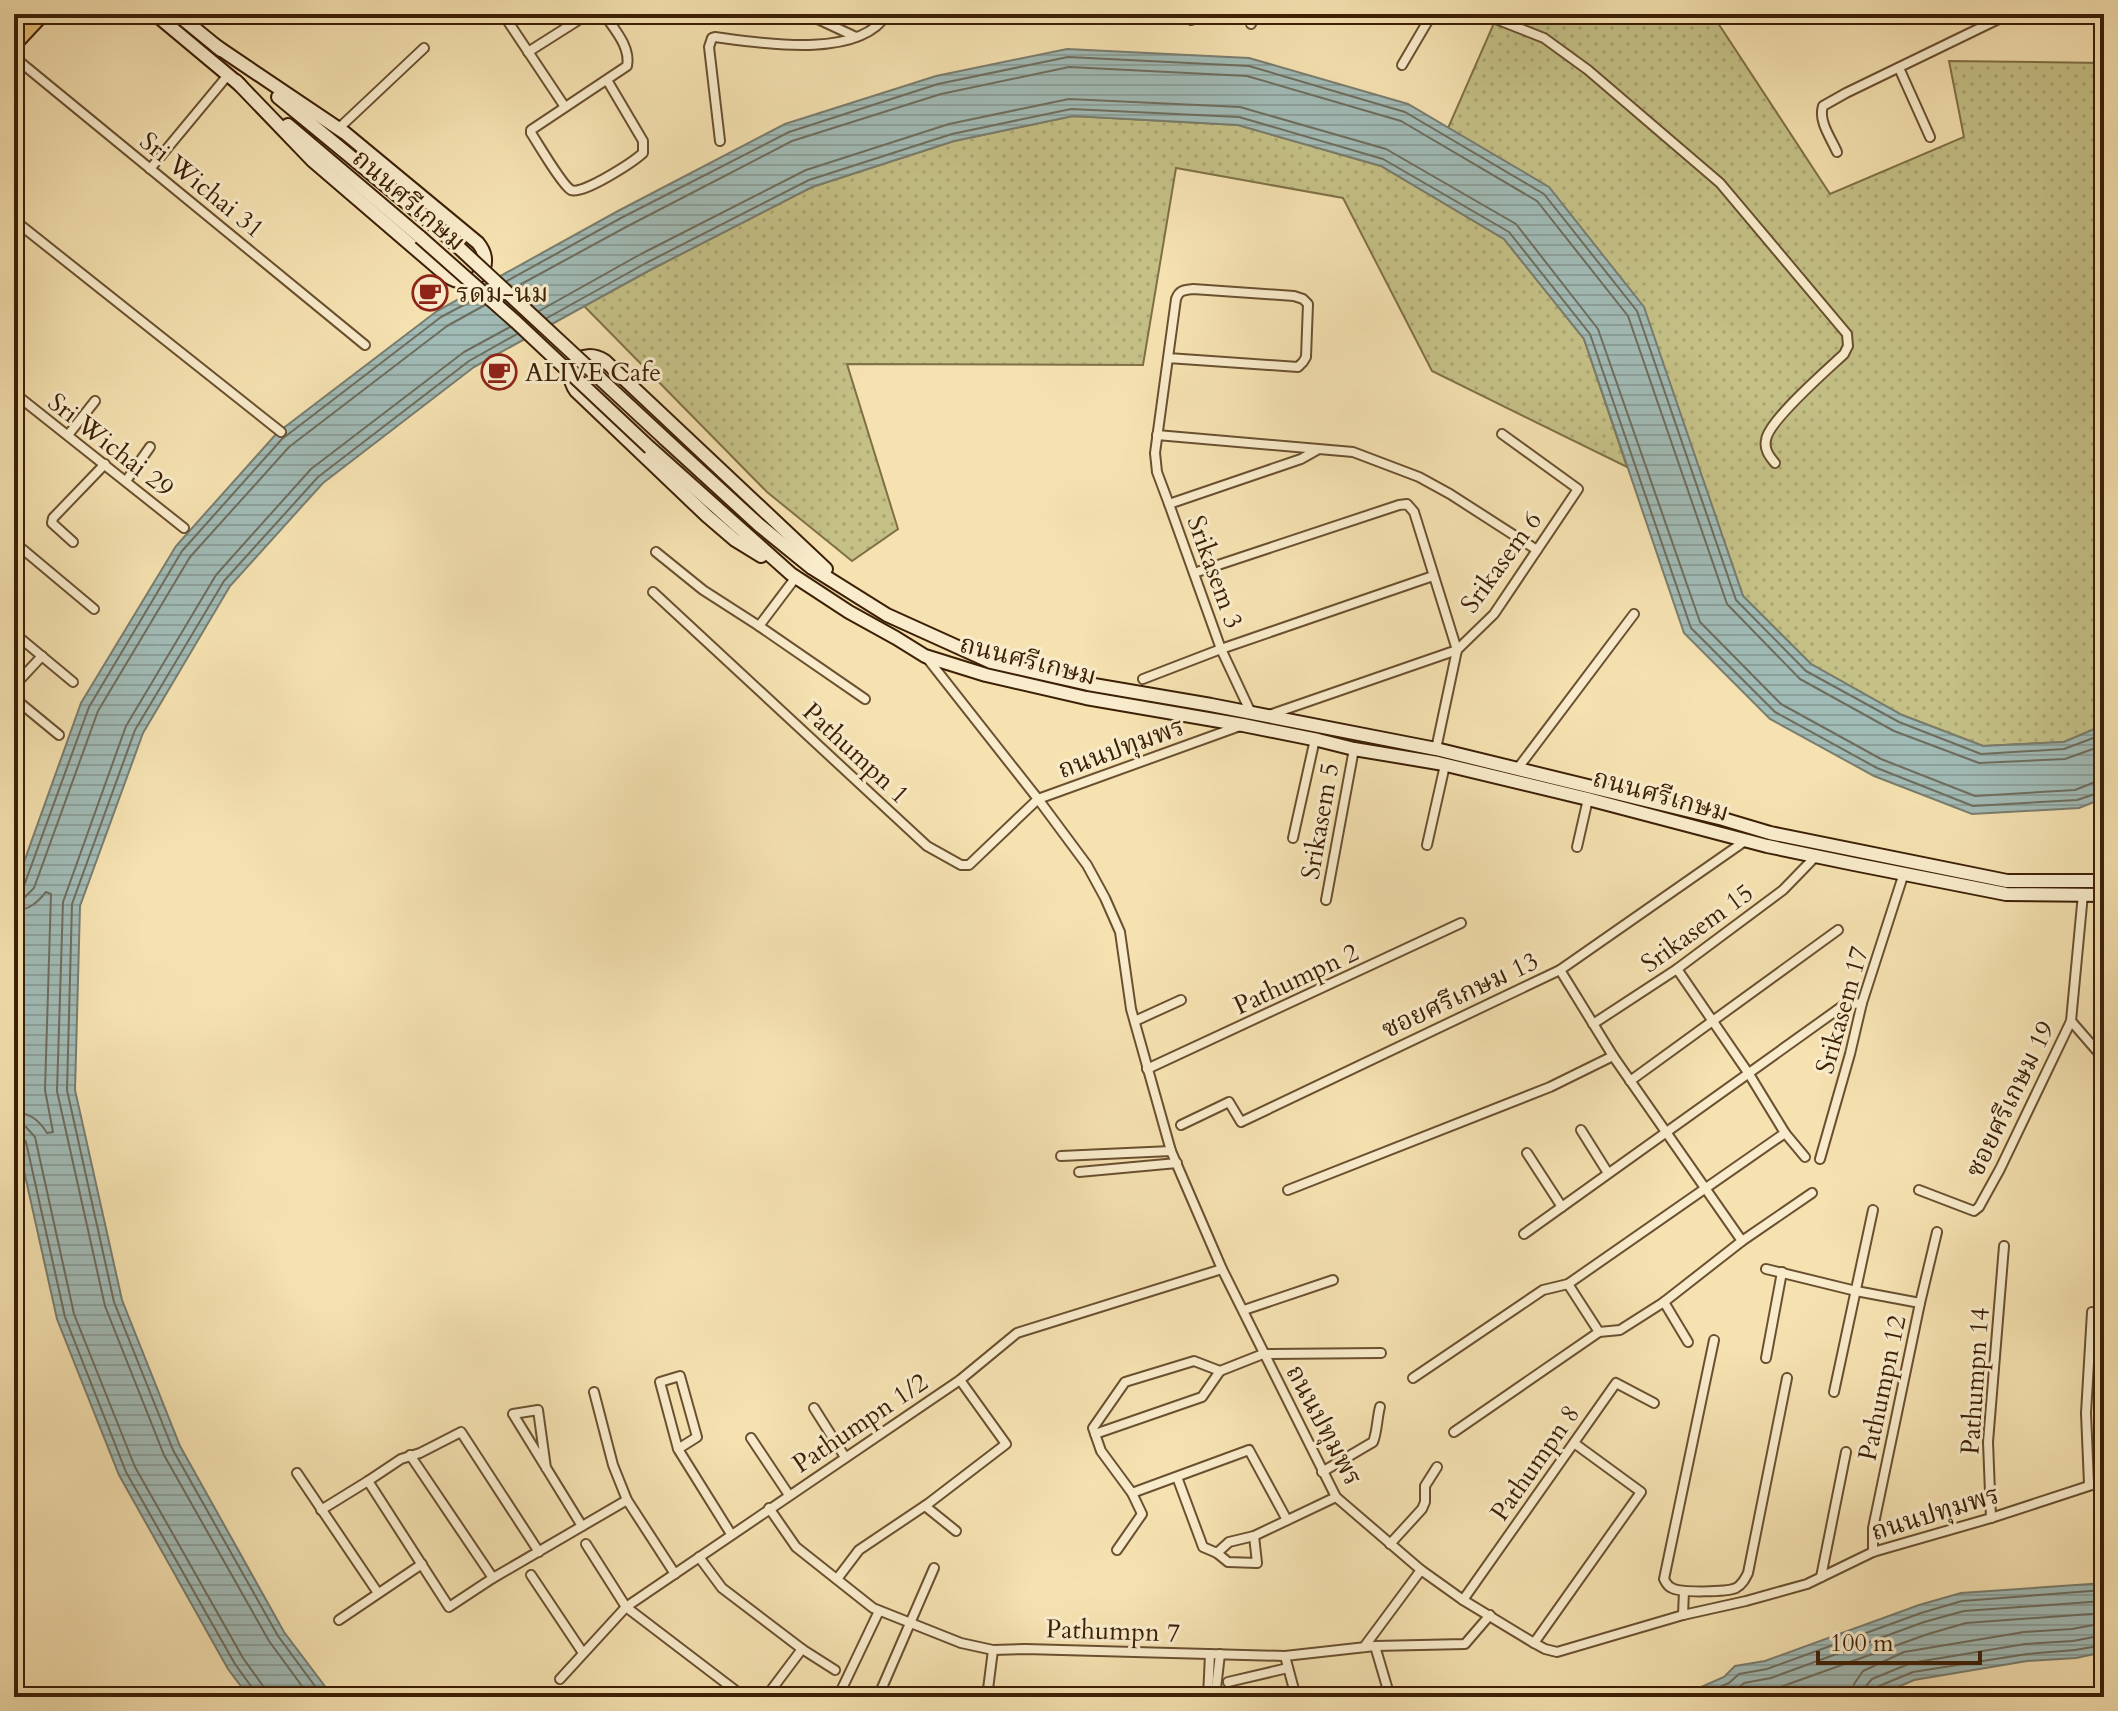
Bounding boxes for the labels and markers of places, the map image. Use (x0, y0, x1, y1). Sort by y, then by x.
cafe icon: รดม-นม (411, 274, 449, 312)
place label: รดม-นม (456, 276, 548, 311)
cafe icon: ALIVE Cafe (480, 353, 518, 391)
place label: ALIVE Cafe (525, 355, 661, 390)

